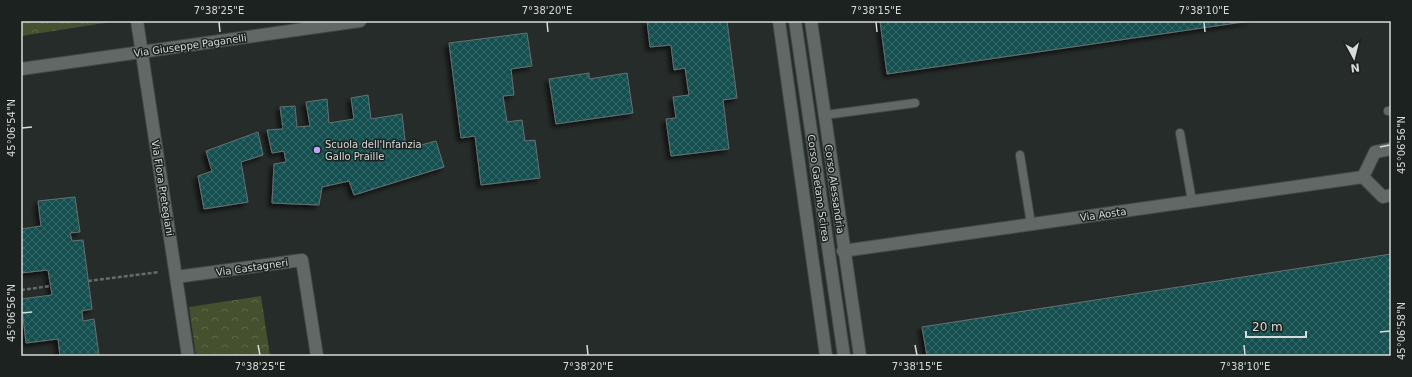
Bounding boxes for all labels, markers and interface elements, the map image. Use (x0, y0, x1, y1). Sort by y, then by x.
text: 7°38'25"E (194, 5, 244, 16)
text: 7°38'20"E (522, 5, 572, 16)
text: 7°38'15"E (851, 5, 901, 16)
text: 7°38'10"E (1179, 5, 1229, 16)
street label: Via Giuseppe Paganelli (133, 32, 247, 59)
north arrow (1334, 38, 1374, 78)
text: N (1350, 60, 1361, 74)
text: 45°06'54"N (6, 99, 17, 157)
text: 45°06'56"N (1396, 116, 1407, 174)
street label: Corso Gaetano Scirea (806, 134, 831, 242)
street label: Via Flora Pretegiani (149, 139, 176, 237)
place label: Scuola dell'Infanzia Gallo Praille (325, 139, 422, 162)
street label: Corso Alessandria (823, 144, 846, 234)
marker: Scuola dell'Infanzia Gallo Praille (312, 145, 322, 155)
street label: Via Aosta (1079, 206, 1127, 223)
street label: Via Castagneri (215, 257, 289, 278)
text: 45°06'56"N (6, 284, 17, 342)
text: 45°06'58"N (1396, 302, 1407, 360)
scale bar (1246, 313, 1306, 339)
text: 20 m (1252, 320, 1283, 334)
text: 7°38'25"E (235, 361, 285, 372)
text: 7°38'20"E (563, 361, 613, 372)
text: 7°38'15"E (892, 361, 942, 372)
text: 7°38'10"E (1220, 361, 1270, 372)

